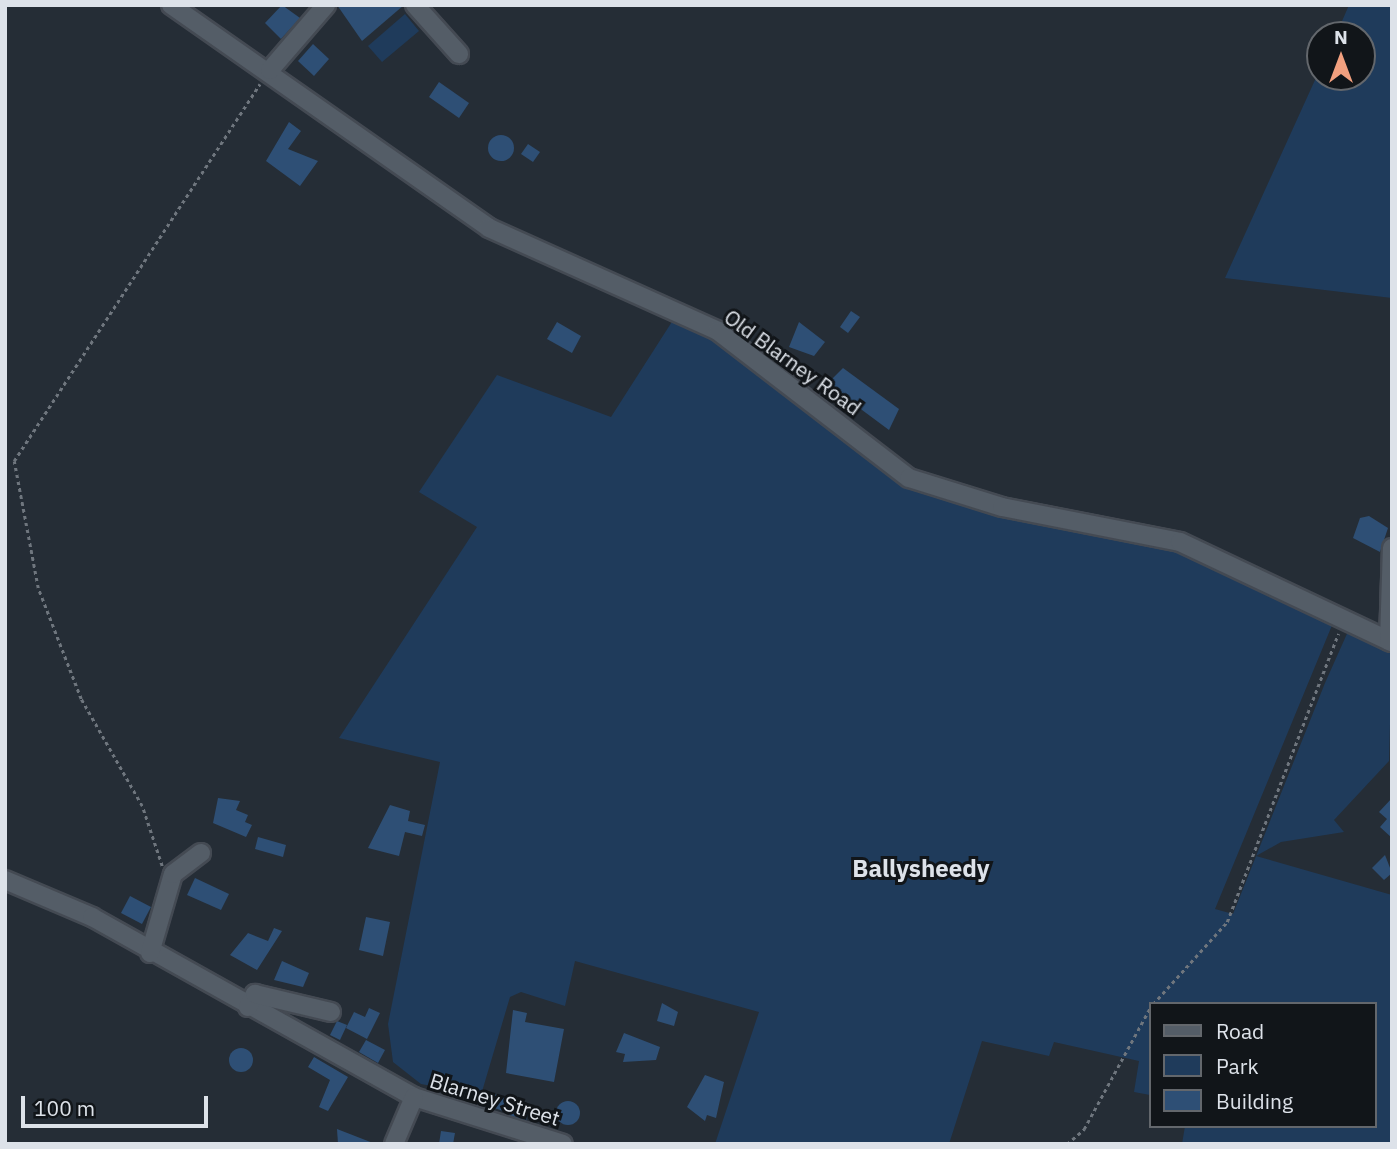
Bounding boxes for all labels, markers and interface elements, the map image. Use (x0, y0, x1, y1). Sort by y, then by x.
north arrow (1306, 21, 1376, 91)
text: N (1334, 25, 1348, 49)
street label: Old Blarney Road (720, 304, 866, 420)
district label: Ballysheedy (852, 855, 990, 883)
legend (1148, 1002, 1376, 1128)
text: Road (1216, 1017, 1264, 1045)
text: Park (1216, 1052, 1259, 1080)
street label: Blarney Street (427, 1067, 563, 1131)
scale bar (24, 1082, 212, 1126)
text: Building (1216, 1087, 1293, 1115)
text: 100 m (34, 1094, 95, 1122)

